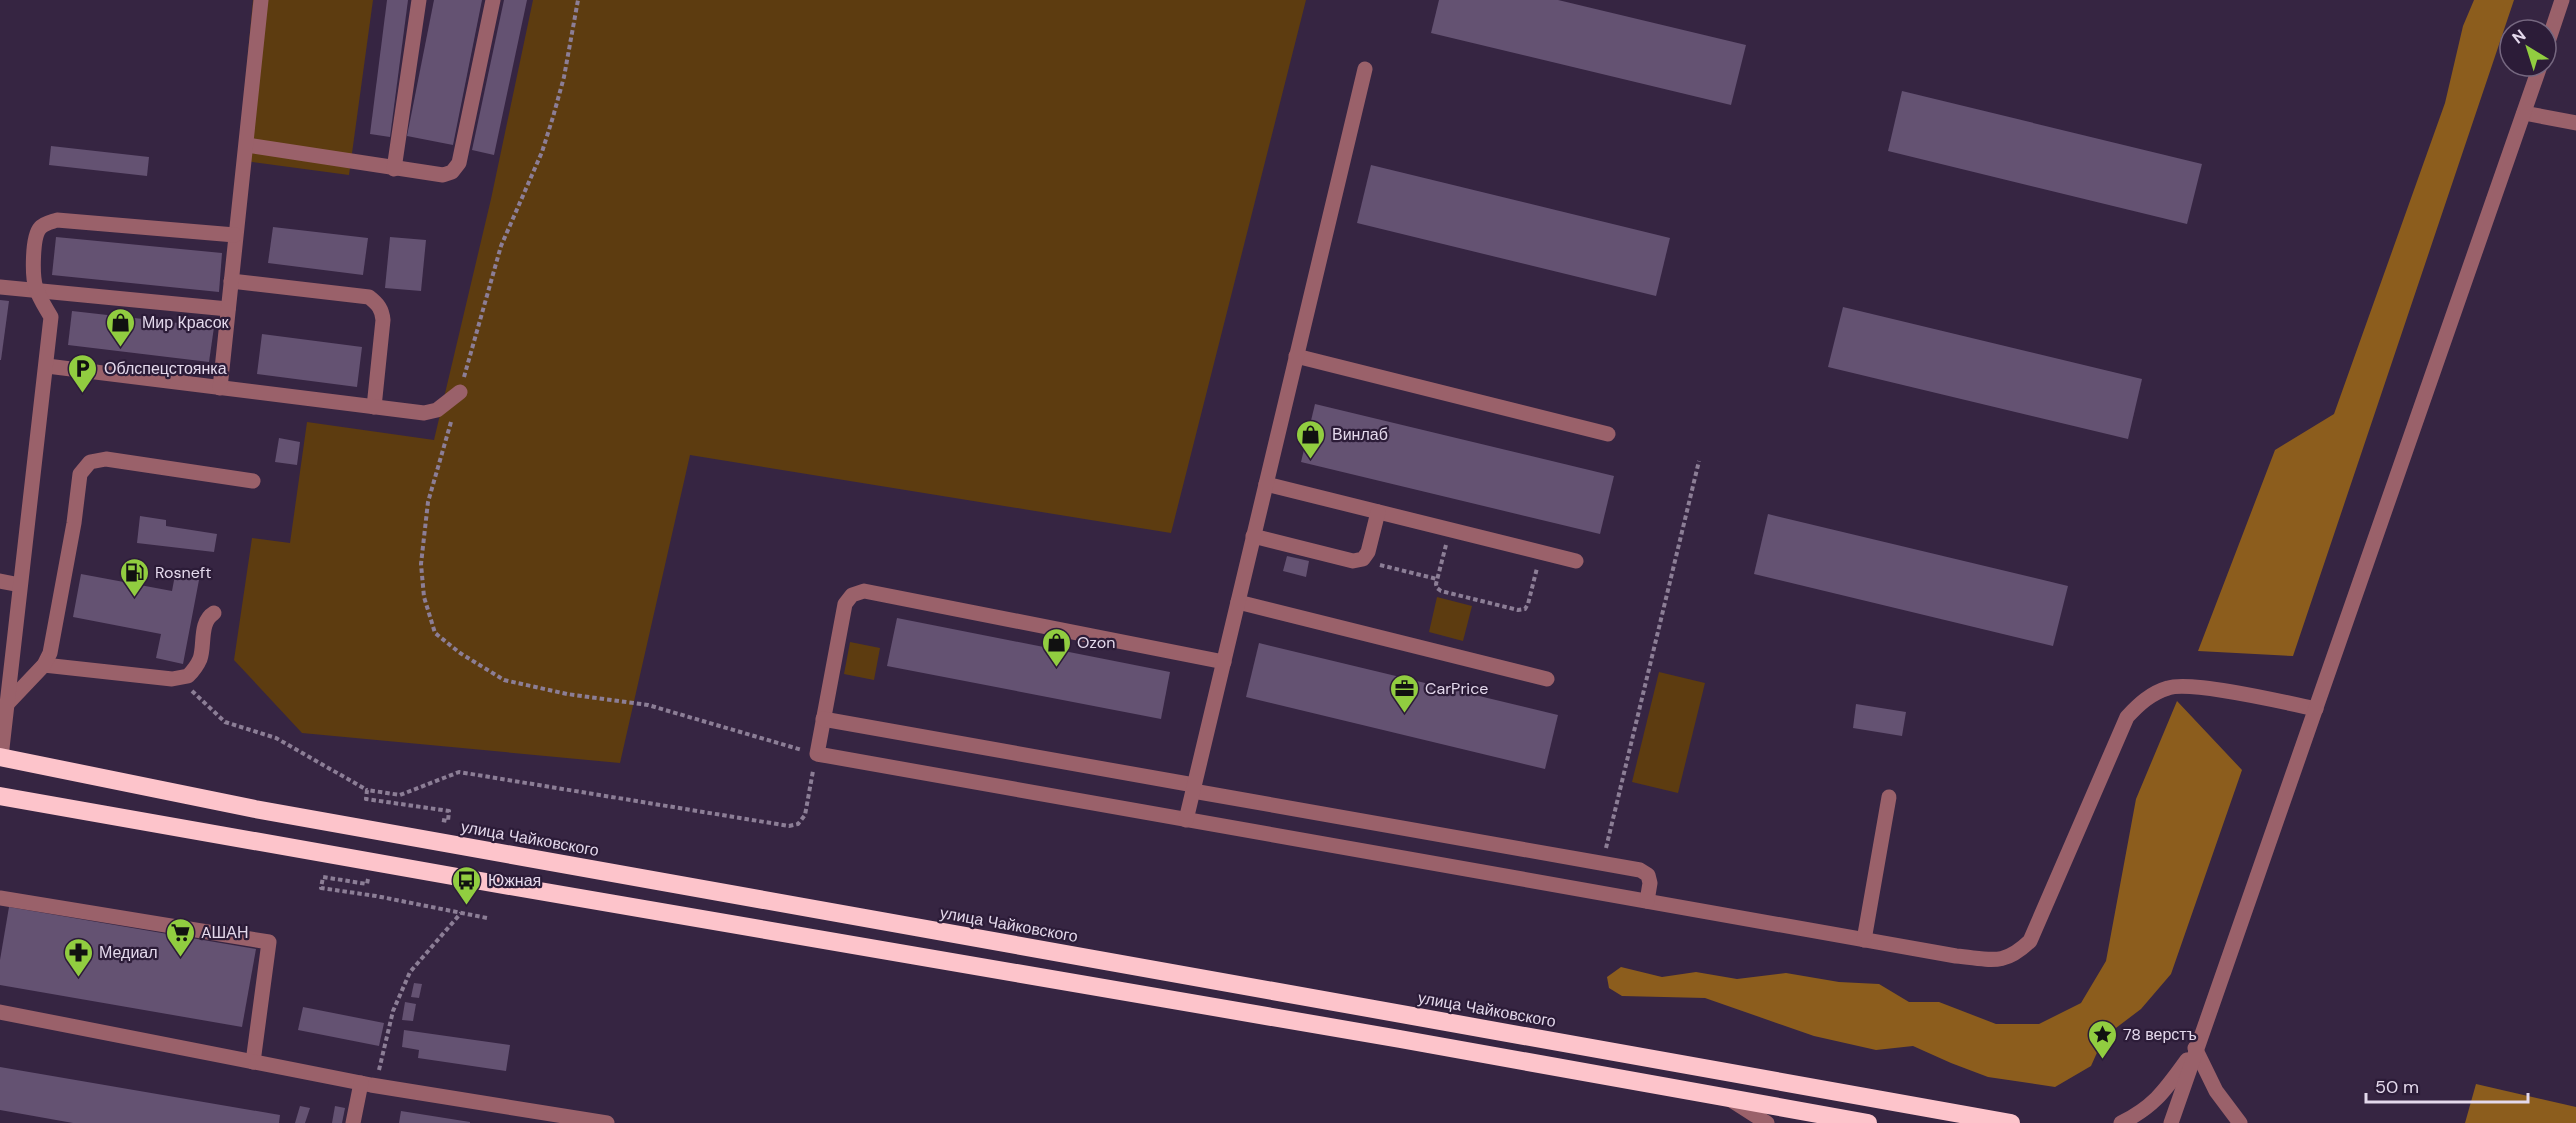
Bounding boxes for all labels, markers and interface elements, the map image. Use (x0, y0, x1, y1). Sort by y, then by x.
north arrow (2498, 18, 2558, 78)
text: N (2508, 25, 2530, 48)
shop icon: Мир Красок (105, 306, 137, 348)
place label: Мир Красок (142, 312, 230, 333)
parking icon: Облспецстоянка (67, 352, 99, 394)
place label: Облспецстоянка (104, 358, 227, 379)
shop icon: Винлаб (1295, 418, 1327, 460)
place label: Винлаб (1332, 424, 1388, 445)
fuel station icon: Rosneft (118, 556, 150, 598)
place label: Rosneft (155, 562, 212, 583)
shop icon: Ozon (1040, 626, 1072, 668)
place label: Ozon (1077, 632, 1115, 653)
office icon: CarPrice (1388, 672, 1420, 714)
place label: CarPrice (1425, 678, 1488, 699)
street label: улица Чайковского (459, 816, 601, 861)
bus stop icon: Южная (451, 864, 483, 906)
place label: Южная (488, 870, 541, 891)
street label: улица Чайковского (938, 902, 1080, 947)
supermarket icon: AШАН (164, 916, 196, 958)
place label: AШАН (201, 922, 249, 943)
pharmacy icon: Медиал (62, 936, 94, 978)
place label: Медиал (99, 942, 158, 963)
street label: улица Чайковского (1416, 987, 1558, 1032)
place icon: 78 верстъ (2086, 1018, 2118, 1060)
place label: 78 верстъ (2123, 1024, 2197, 1045)
scale bar (2366, 1066, 2528, 1104)
text: 50 m (2375, 1075, 2419, 1099)

